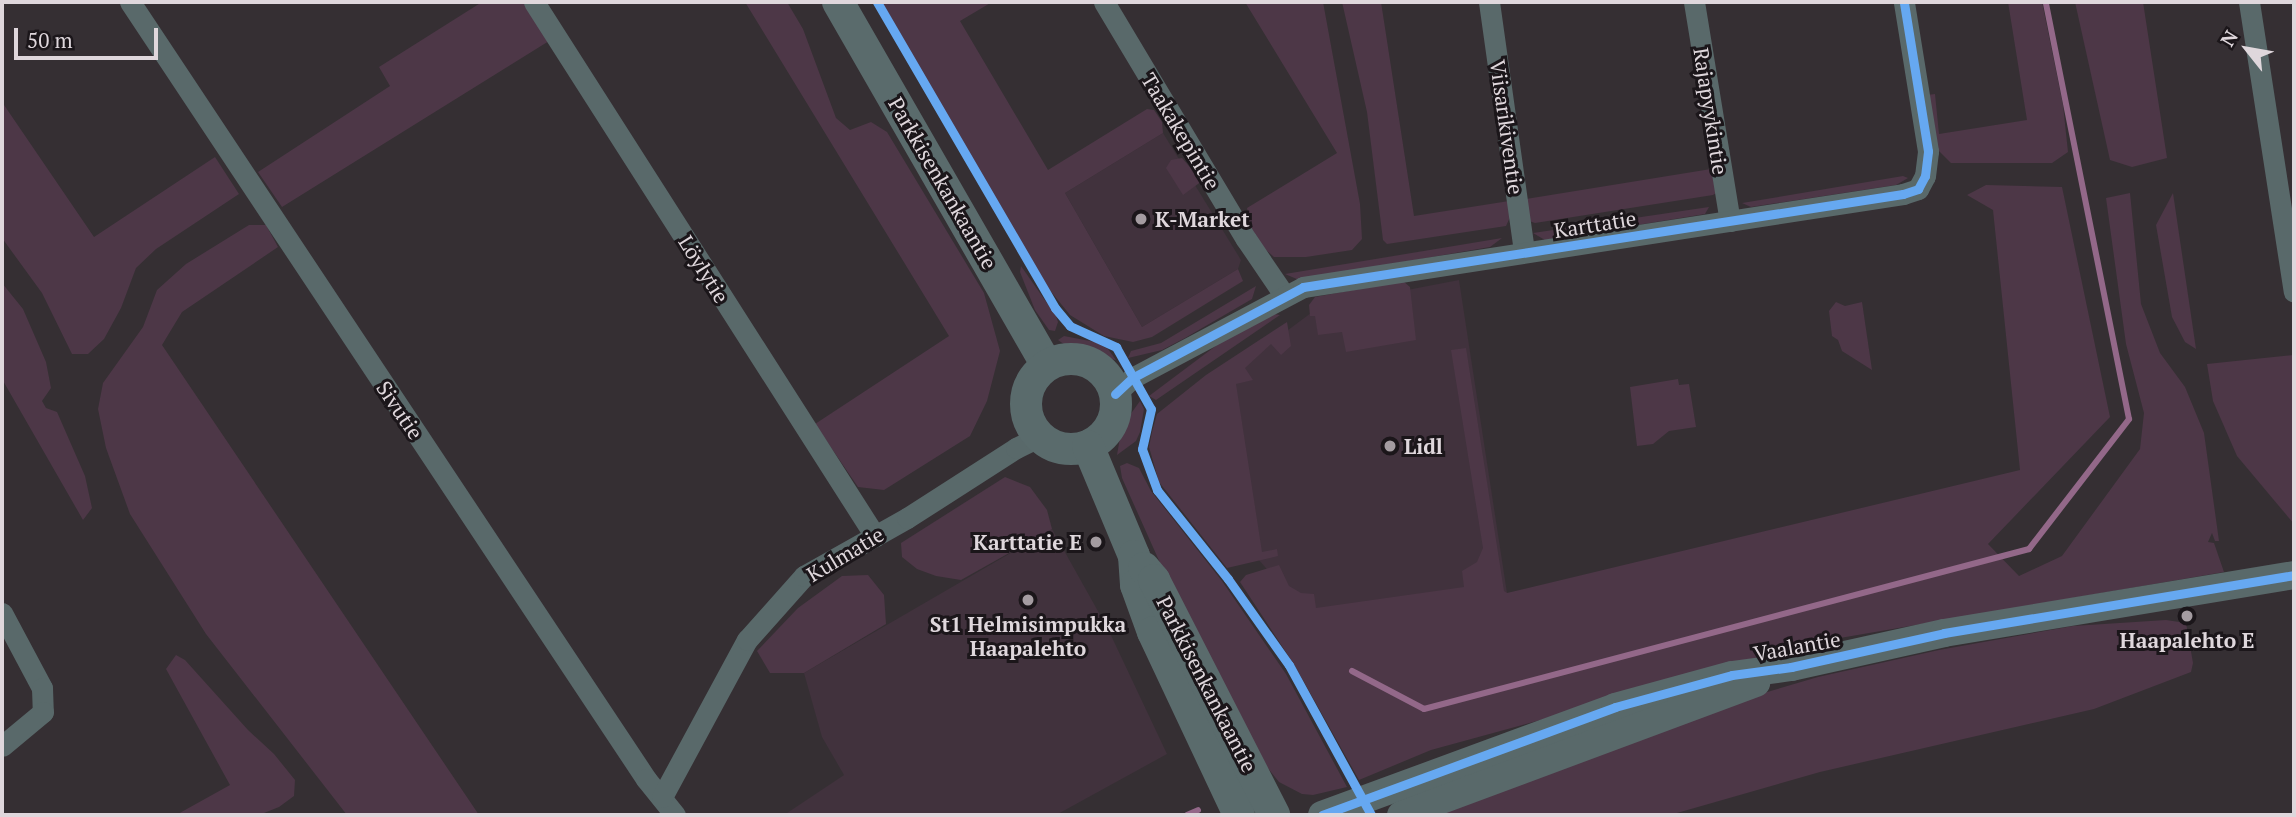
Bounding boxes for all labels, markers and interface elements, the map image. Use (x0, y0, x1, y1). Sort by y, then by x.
scale bar (18, 14, 161, 58)
north arrow (2212, 14, 2282, 84)
text: N (2214, 25, 2243, 51)
text: 50 m (27, 26, 73, 54)
street label: Rajapyykintie (1689, 46, 1733, 176)
street label: Viisarikiventie (1485, 58, 1529, 196)
street label: Taakakepintie (1136, 68, 1226, 194)
street label: Parkkisenkankaantie (883, 93, 1003, 273)
street label: Karttatie (1552, 205, 1638, 243)
place label: K-Market (1155, 206, 1250, 232)
marker: K-Market (1133, 211, 1149, 227)
street label: Löylytie (673, 231, 735, 307)
street label: Sivutie (371, 376, 429, 444)
place label: Lidl (1404, 433, 1443, 459)
marker: Lidl (1382, 438, 1398, 454)
street label: Kulmatie (802, 521, 888, 587)
place label: Karttatie E (973, 529, 1082, 555)
marker: Karttatie E (1088, 534, 1104, 550)
marker: St1 Helmisimpukka Haapalehto (1020, 592, 1036, 608)
street label: Parkkisenkankaantie (1152, 592, 1262, 776)
marker: Haapalehto E (2179, 608, 2195, 624)
place label: St1 Helmisimpukka Haapalehto (930, 611, 1126, 661)
street label: Vaalantie (1752, 626, 1842, 666)
place label: Haapalehto E (2120, 627, 2254, 653)

